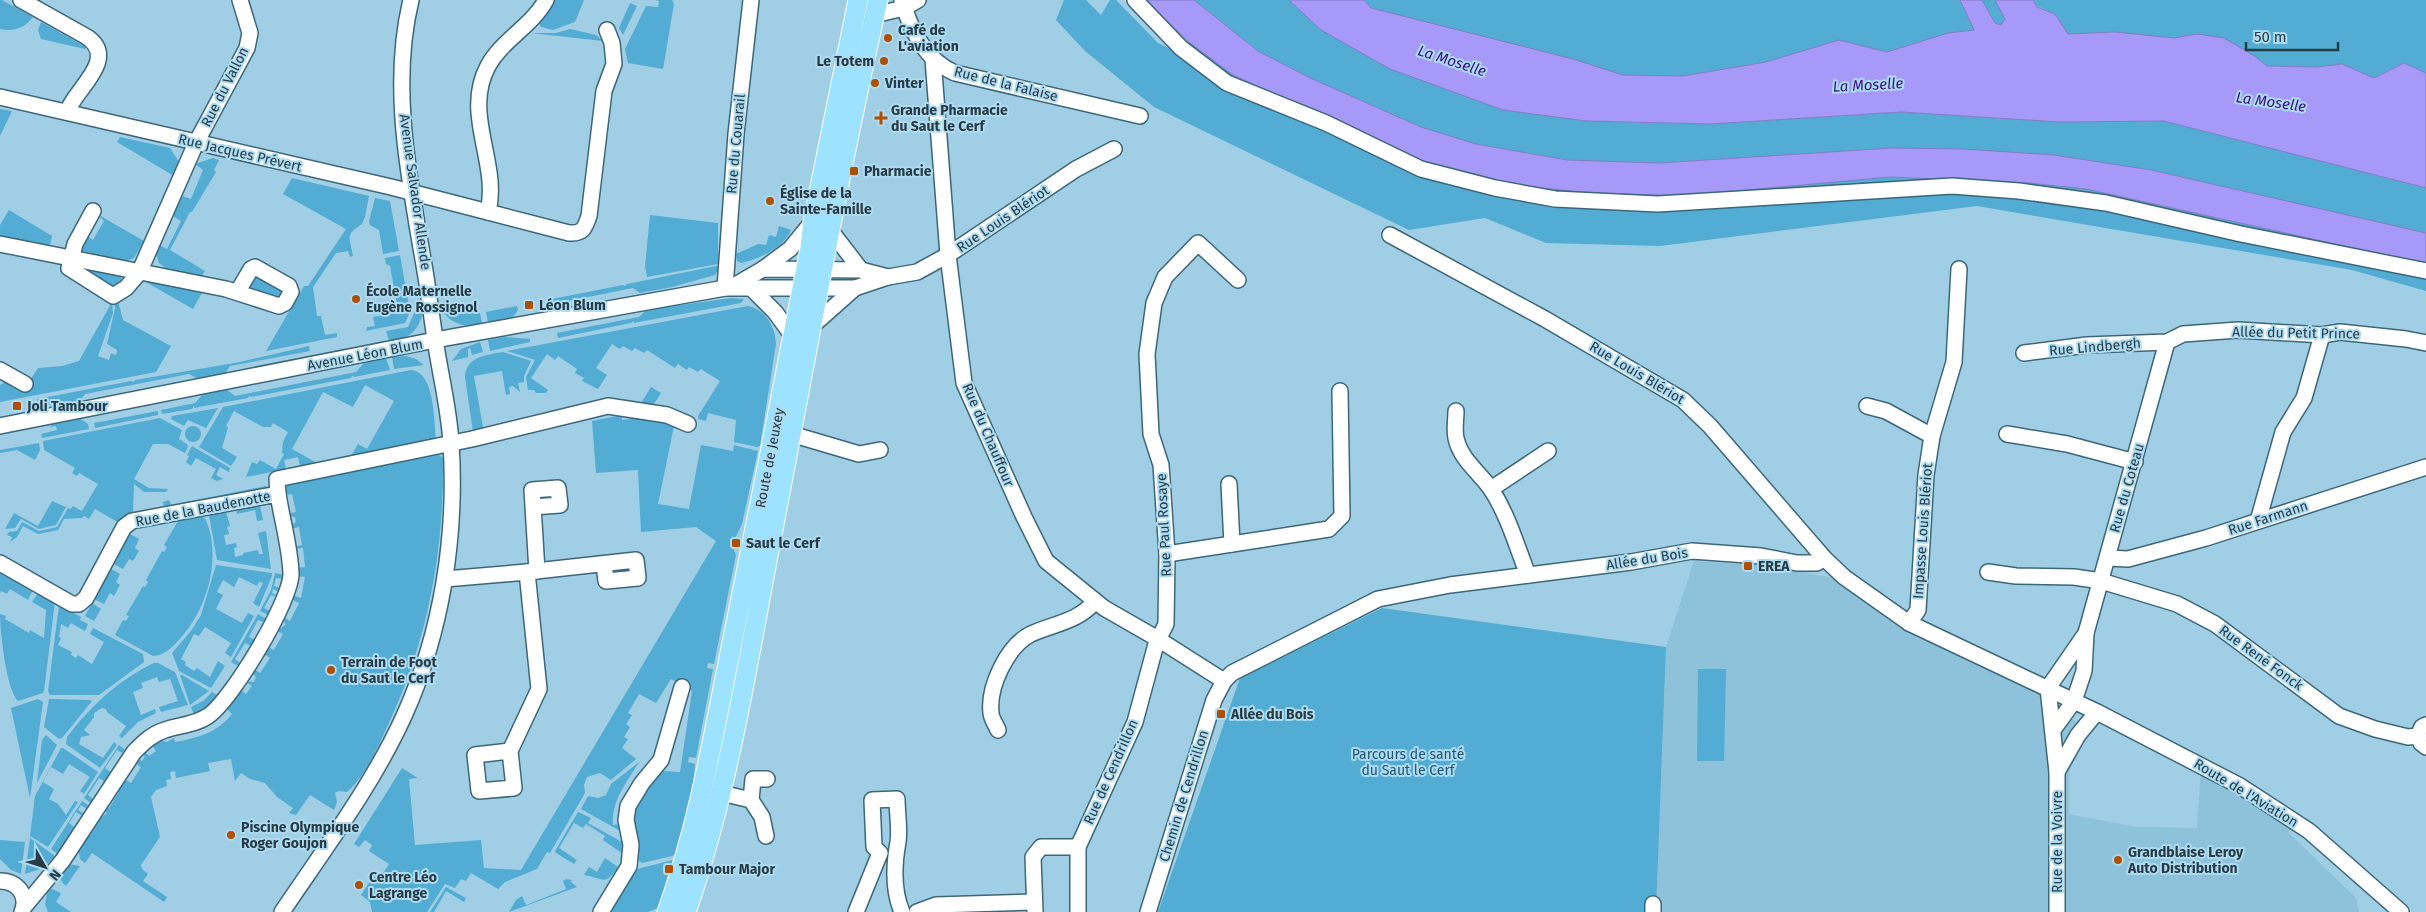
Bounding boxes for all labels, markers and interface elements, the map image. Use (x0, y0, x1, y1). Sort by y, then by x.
scale bar (2246, 20, 2338, 52)
place label: Café de L'aviation (898, 22, 959, 55)
text: 50 m (2254, 28, 2287, 46)
marker: Café de L'aviation (882, 32, 894, 44)
water label: La Moselle (1416, 42, 1489, 81)
street label: Rue du Vallon (198, 44, 252, 130)
place label: Le Totem (816, 53, 874, 70)
marker: Le Totem (878, 55, 890, 67)
street label: Rue de la Falaise (952, 63, 1060, 105)
water label: La Moselle (1832, 74, 1904, 96)
place label: Vinter (884, 75, 924, 92)
marker: Vinter (869, 77, 881, 89)
water label: La Moselle (2235, 88, 2307, 116)
street label: Rue du Couarail (723, 93, 749, 195)
place label: Grande Pharmacie du Saut le Cerf (891, 102, 1008, 135)
marker: Grande Pharmacie du Saut le Cerf (875, 112, 887, 124)
street label: Avenue Salvador Allende (396, 113, 434, 271)
street label: Rue Jacques Prévert (177, 131, 304, 176)
place label: Pharmacie (864, 163, 932, 180)
marker: Pharmacie (848, 165, 860, 177)
street label: Rue Louis Blériot (954, 181, 1053, 256)
place label: Église de la Sainte-Famille (780, 184, 872, 218)
marker: Église de la Sainte-Famille (764, 195, 776, 207)
place label: École Maternelle Eugène Rossignol (366, 282, 478, 316)
marker: École Maternelle Eugène Rossignol (350, 293, 362, 305)
place label: Léon Blum (539, 297, 606, 314)
marker: Léon Blum (523, 299, 535, 311)
street label: Allée du Petit Prince (2232, 323, 2360, 343)
street label: Avenue Léon Blum (306, 335, 424, 375)
street label: Rue Lindbergh (2048, 335, 2142, 359)
street label: Rue Louis Blériot (1586, 338, 1688, 409)
street label: Rue du Chauffour (959, 381, 1018, 490)
place label: Joli Tambour (26, 398, 108, 415)
marker: Joli Tambour (11, 400, 23, 412)
street label: Route de Jeuxey (752, 406, 788, 510)
street label: Rue du Coteau (2106, 441, 2148, 535)
street label: Impasse Louis Blériot (1910, 462, 1936, 599)
street label: Rue Paul Rosaye (1153, 473, 1175, 577)
street label: Rue de la Baudenotte (134, 488, 272, 530)
street label: Rue Farmann (2226, 497, 2310, 539)
place label: Saut le Cerf (746, 535, 822, 552)
marker: Saut le Cerf (730, 537, 742, 549)
street label: Allée du Bois (1605, 544, 1690, 574)
place label: EREA (1758, 558, 1790, 575)
marker: EREA (1742, 560, 1754, 572)
street label: Rue René Fonck (2216, 622, 2307, 695)
place label: Terrain de Foot du Saut le Cerf (341, 654, 437, 687)
marker: Terrain de Foot du Saut le Cerf (325, 664, 337, 676)
place label: Allée du Bois (1230, 706, 1314, 723)
marker: Allée du Bois (1215, 708, 1227, 720)
street label: Rue de Cendrillon (1080, 717, 1142, 827)
street label: Chemin de Cendrillon (1156, 728, 1212, 864)
park label: Parcours de santé du Saut le Cerf (1352, 746, 1464, 779)
street label: Route de l'Aviation (2191, 755, 2301, 831)
street label: Rue de la Voivre (2049, 791, 2066, 893)
place label: Piscine Olympique Roger Goujon (241, 819, 359, 852)
marker: Piscine Olympique Roger Goujon (225, 829, 237, 841)
north arrow (20, 842, 70, 892)
place label: Grandblaise Leroy Auto Distribution (2127, 844, 2244, 877)
marker: Grandblaise Leroy Auto Distribution (2112, 854, 2124, 866)
place label: Tambour Major (679, 861, 775, 878)
marker: Tambour Major (663, 863, 675, 875)
text: N (45, 866, 64, 884)
place label: Centre Léo Lagrange (369, 869, 437, 902)
marker: Centre Léo Lagrange (353, 879, 365, 891)

